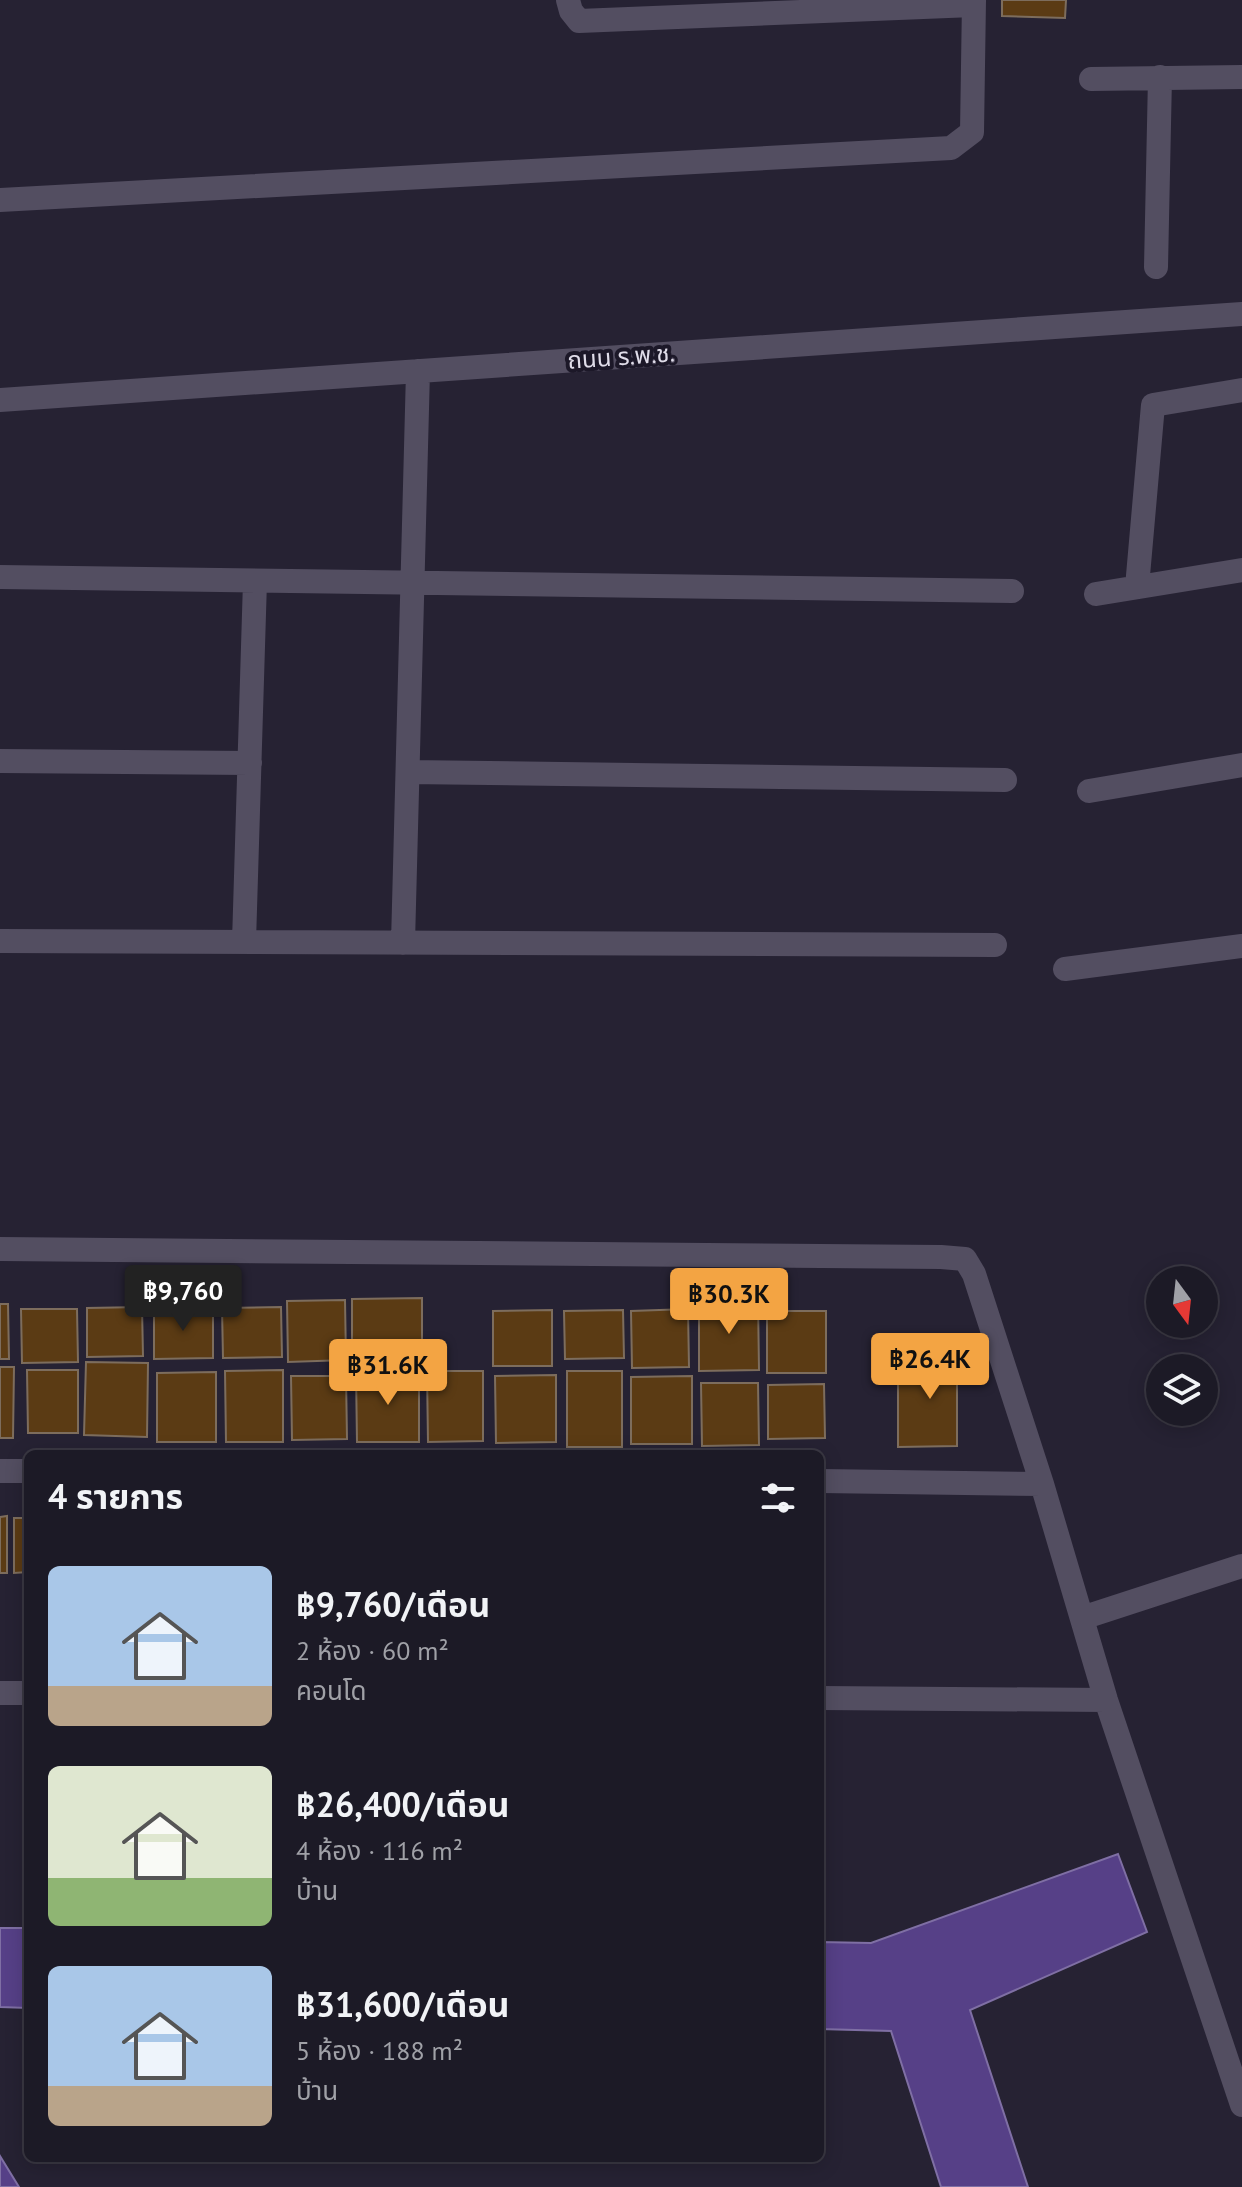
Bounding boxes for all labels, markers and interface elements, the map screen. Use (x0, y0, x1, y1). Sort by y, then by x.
street label: ถนน ร.พ.ช. (566, 337, 676, 376)
pin: ฿9,760 (118, 1265, 248, 1333)
north arrow (1146, 1266, 1218, 1338)
map controls (1146, 1266, 1218, 1426)
pin: ฿30.3K (664, 1268, 794, 1336)
text: ฿9,760 (143, 1274, 223, 1307)
text: ฿30.3K (688, 1277, 770, 1310)
pin: ฿26.4K (865, 1333, 995, 1401)
pin: ฿31.6K (323, 1339, 453, 1407)
text: ฿26.4K (889, 1342, 971, 1375)
text: ฿31.6K (347, 1348, 429, 1381)
button: layers (1146, 1354, 1218, 1426)
text: 4 รายการ (48, 1474, 183, 1518)
icon: filters (756, 1476, 800, 1520)
text: ฿9,760/เดือน (296, 1582, 490, 1626)
icon: home (112, 1598, 208, 1694)
text: 2 ห้อง · 60 m² (296, 1634, 449, 1667)
text: คอนโด (296, 1674, 367, 1707)
text: ฿26,400/เดือน (296, 1782, 510, 1826)
icon: home (112, 1798, 208, 1894)
text: 4 ห้อง · 116 m² (296, 1834, 463, 1867)
text: บ้าน (296, 1874, 338, 1907)
text: ฿31,600/เดือน (296, 1982, 510, 2026)
icon: home (112, 1998, 208, 2094)
text: 5 ห้อง · 188 m² (296, 2034, 463, 2067)
text: บ้าน (296, 2074, 338, 2107)

